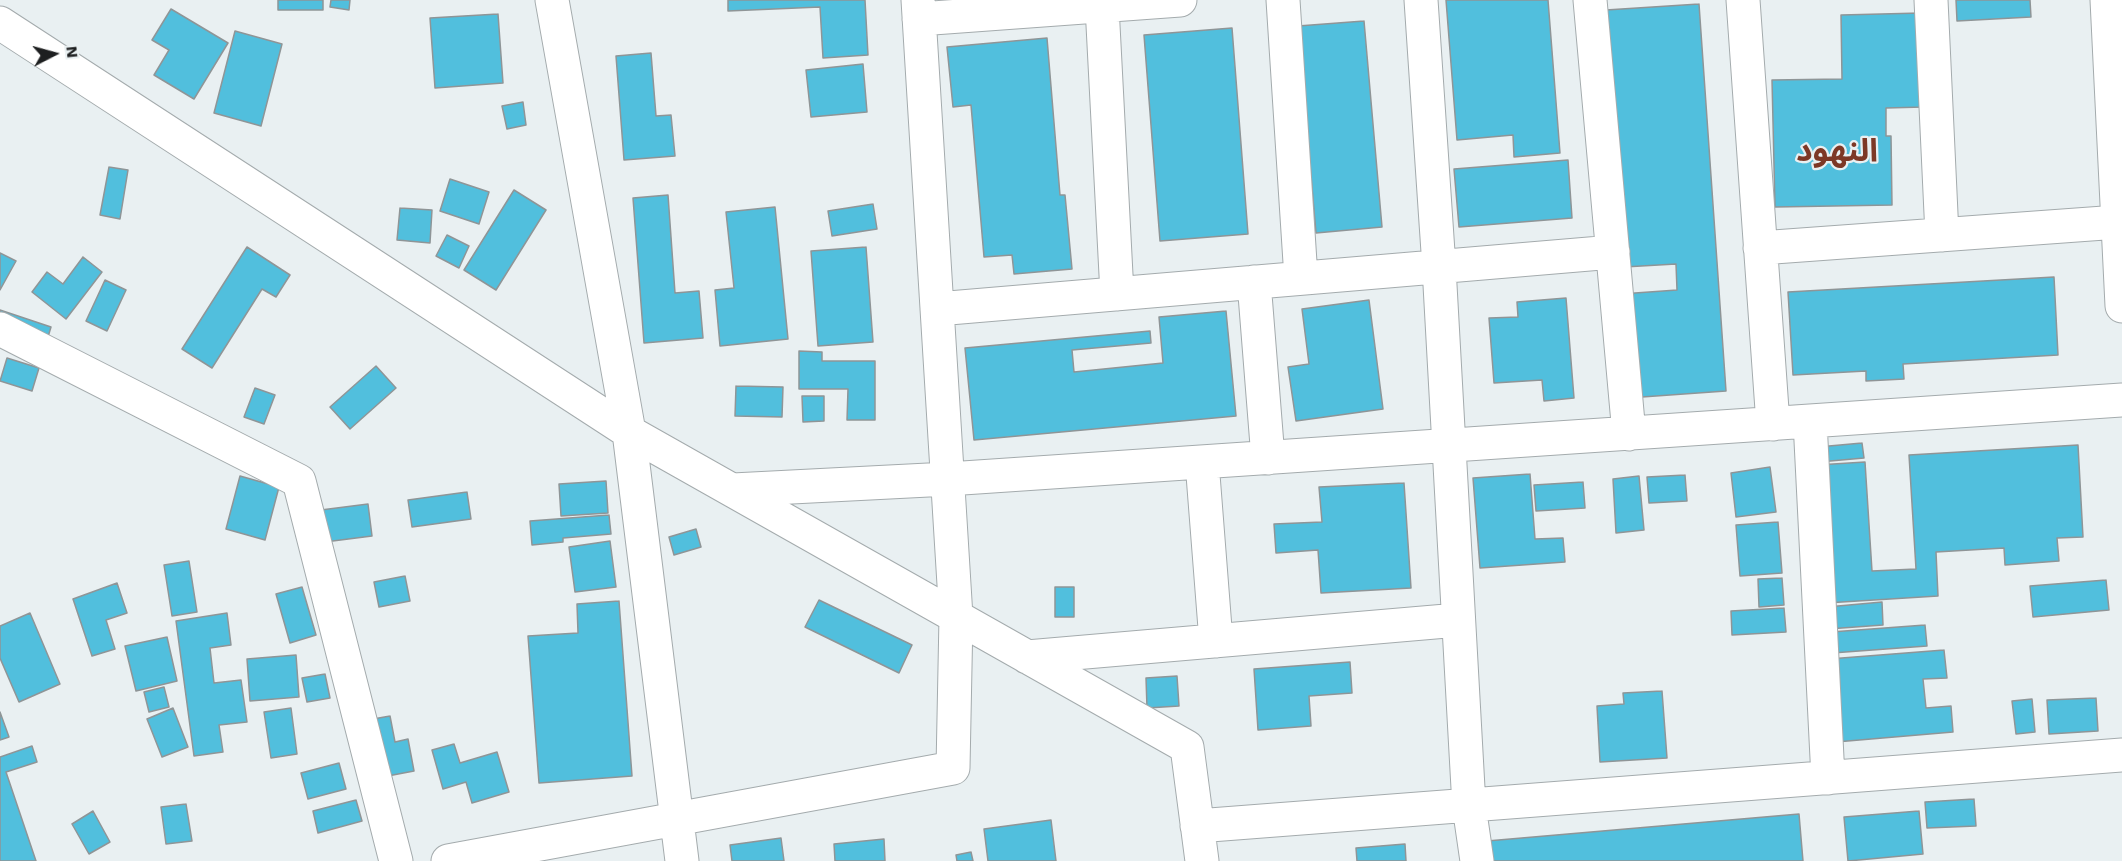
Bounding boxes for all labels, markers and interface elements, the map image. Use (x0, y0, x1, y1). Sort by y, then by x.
north arrow (24, 24, 84, 84)
text: N (62, 45, 82, 59)
district label: النهود (1796, 133, 1878, 171)

